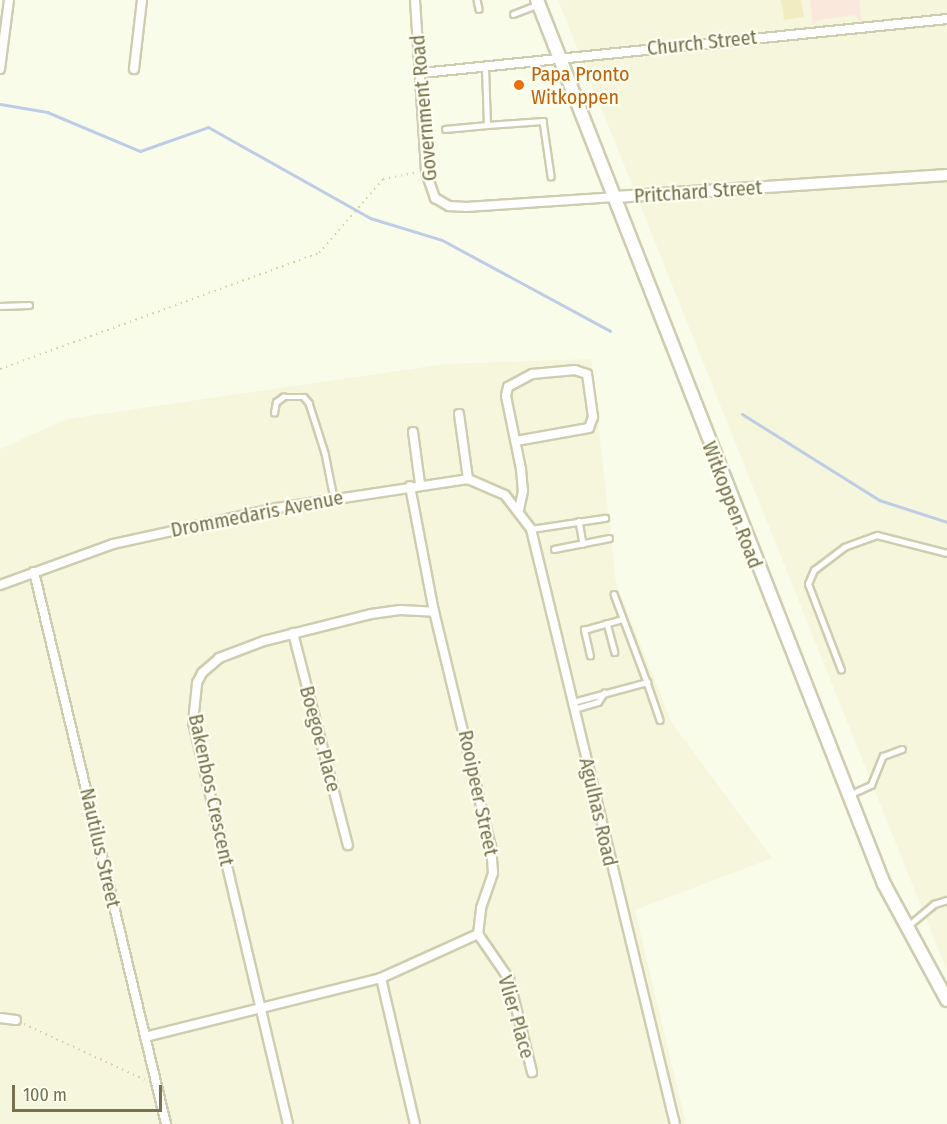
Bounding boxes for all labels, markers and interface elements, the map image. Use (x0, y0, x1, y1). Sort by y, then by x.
street label: Church Street (646, 25, 758, 61)
street label: Government Road (406, 34, 442, 182)
place label: Papa Pronto Witkoppen (531, 62, 629, 109)
marker: Papa Pronto Witkoppen (512, 78, 526, 92)
street label: Pritchard Street (633, 176, 763, 208)
street label: Witkoppen Road (697, 438, 767, 572)
street label: Drommedaris Avenue (169, 486, 345, 542)
street label: Boegoe Place (294, 683, 346, 795)
street label: Bakenbos Crescent (183, 712, 239, 868)
street label: Rooipeer Street (453, 728, 503, 858)
street label: Agulhas Road (574, 756, 622, 868)
street label: Nautilus Street (75, 786, 125, 910)
street label: Vlier Place (493, 973, 539, 1061)
scale bar (15, 1073, 165, 1111)
text: 100 m (23, 1084, 67, 1106)

